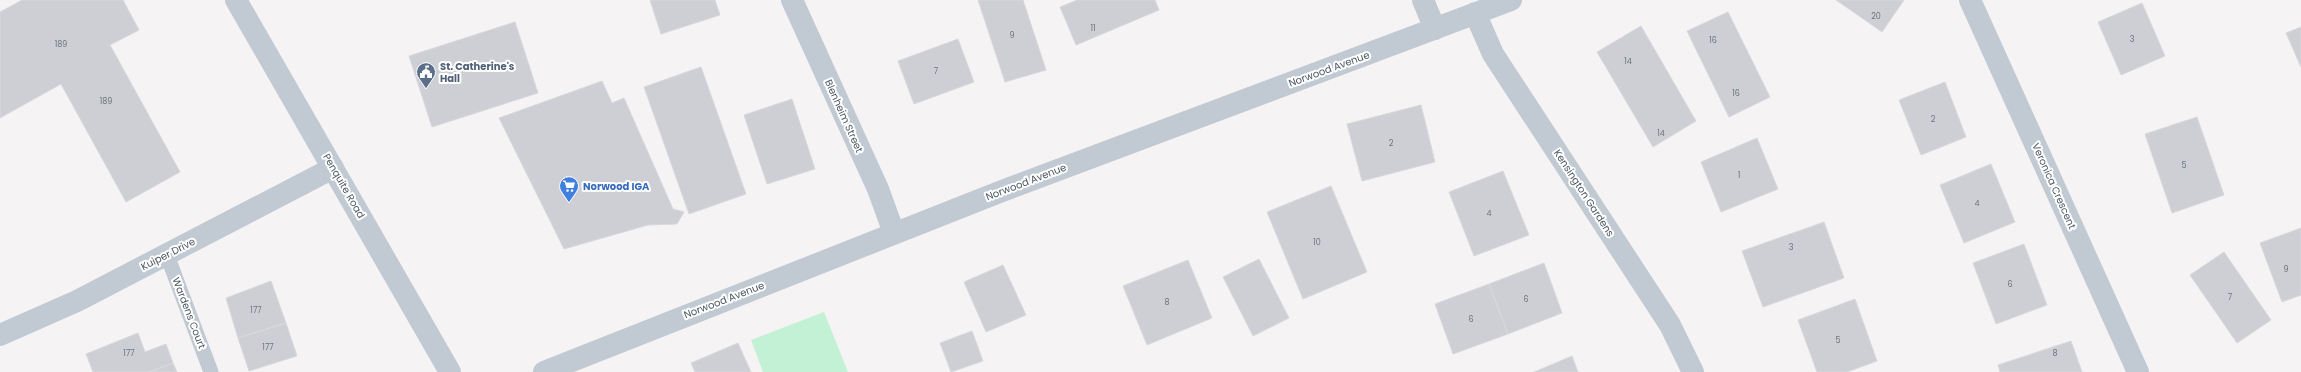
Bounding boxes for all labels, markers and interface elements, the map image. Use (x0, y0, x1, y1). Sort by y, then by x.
house number: 20 (1871, 11, 1881, 22)
house number: 11 (1090, 23, 1096, 34)
house number: 9 (1009, 30, 1015, 41)
house number: 3 (2130, 34, 2135, 45)
house number: 16 (1709, 35, 1717, 46)
house number: 189 (55, 39, 67, 50)
street label: Norwood Avenue (1286, 47, 1372, 91)
house number: 14 (1624, 56, 1632, 67)
place label: St. Catherine's Hall (440, 59, 515, 86)
public building icon: St. Catherine's Hall (415, 61, 437, 89)
house number: 7 (934, 66, 939, 77)
street label: Blenheim Street (821, 77, 867, 155)
house number: 16 (1732, 88, 1740, 99)
house number: 189 (100, 96, 112, 107)
house number: 2 (1931, 114, 1936, 125)
house number: 14 (1657, 128, 1665, 139)
house number: 2 (1389, 138, 1394, 149)
street label: Veronica Crescent (2028, 141, 2080, 232)
street label: Kensington Gardens (1550, 146, 1618, 240)
street label: Penquite Road (319, 151, 369, 221)
street label: Norwood Avenue (984, 160, 1068, 204)
house number: 5 (2181, 160, 2187, 171)
house number: 1 (1738, 170, 1740, 181)
supermarket icon: Norwood IGA (558, 175, 580, 203)
place label: Norwood IGA (583, 179, 650, 194)
house number: 4 (1974, 198, 1980, 209)
house number: 4 (1486, 208, 1492, 219)
street label: Kuiper Drive (138, 234, 198, 274)
house number: 10 (1313, 237, 1321, 248)
house number: 3 (1789, 242, 1794, 253)
house number: 9 (2283, 264, 2289, 275)
street label: Wardens Court (168, 275, 210, 351)
street label: Norwood Avenue (682, 278, 766, 322)
house number: 6 (2007, 279, 2013, 290)
house number: 7 (2228, 292, 2233, 303)
house number: 6 (1523, 294, 1529, 305)
house number: 8 (1164, 297, 1170, 308)
house number: 177 (250, 305, 262, 316)
house number: 6 (1468, 314, 1474, 325)
house number: 5 (1835, 335, 1841, 346)
house number: 177 (262, 342, 274, 353)
house number: 177 (123, 348, 135, 359)
house number: 8 (2052, 348, 2058, 359)

